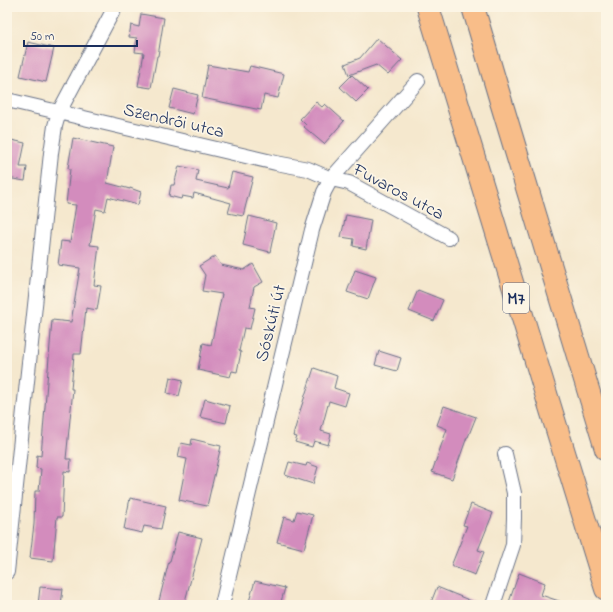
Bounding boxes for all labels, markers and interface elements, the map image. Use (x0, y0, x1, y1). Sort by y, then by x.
scale bar (24, 22, 137, 48)
text: 50 m (30, 28, 54, 46)
street label: Szendrői utca (121, 98, 227, 146)
street label: Fuvaros utca (347, 157, 448, 228)
street label: Sóskúti út (250, 282, 294, 365)
road number: M7 (503, 283, 529, 313)

